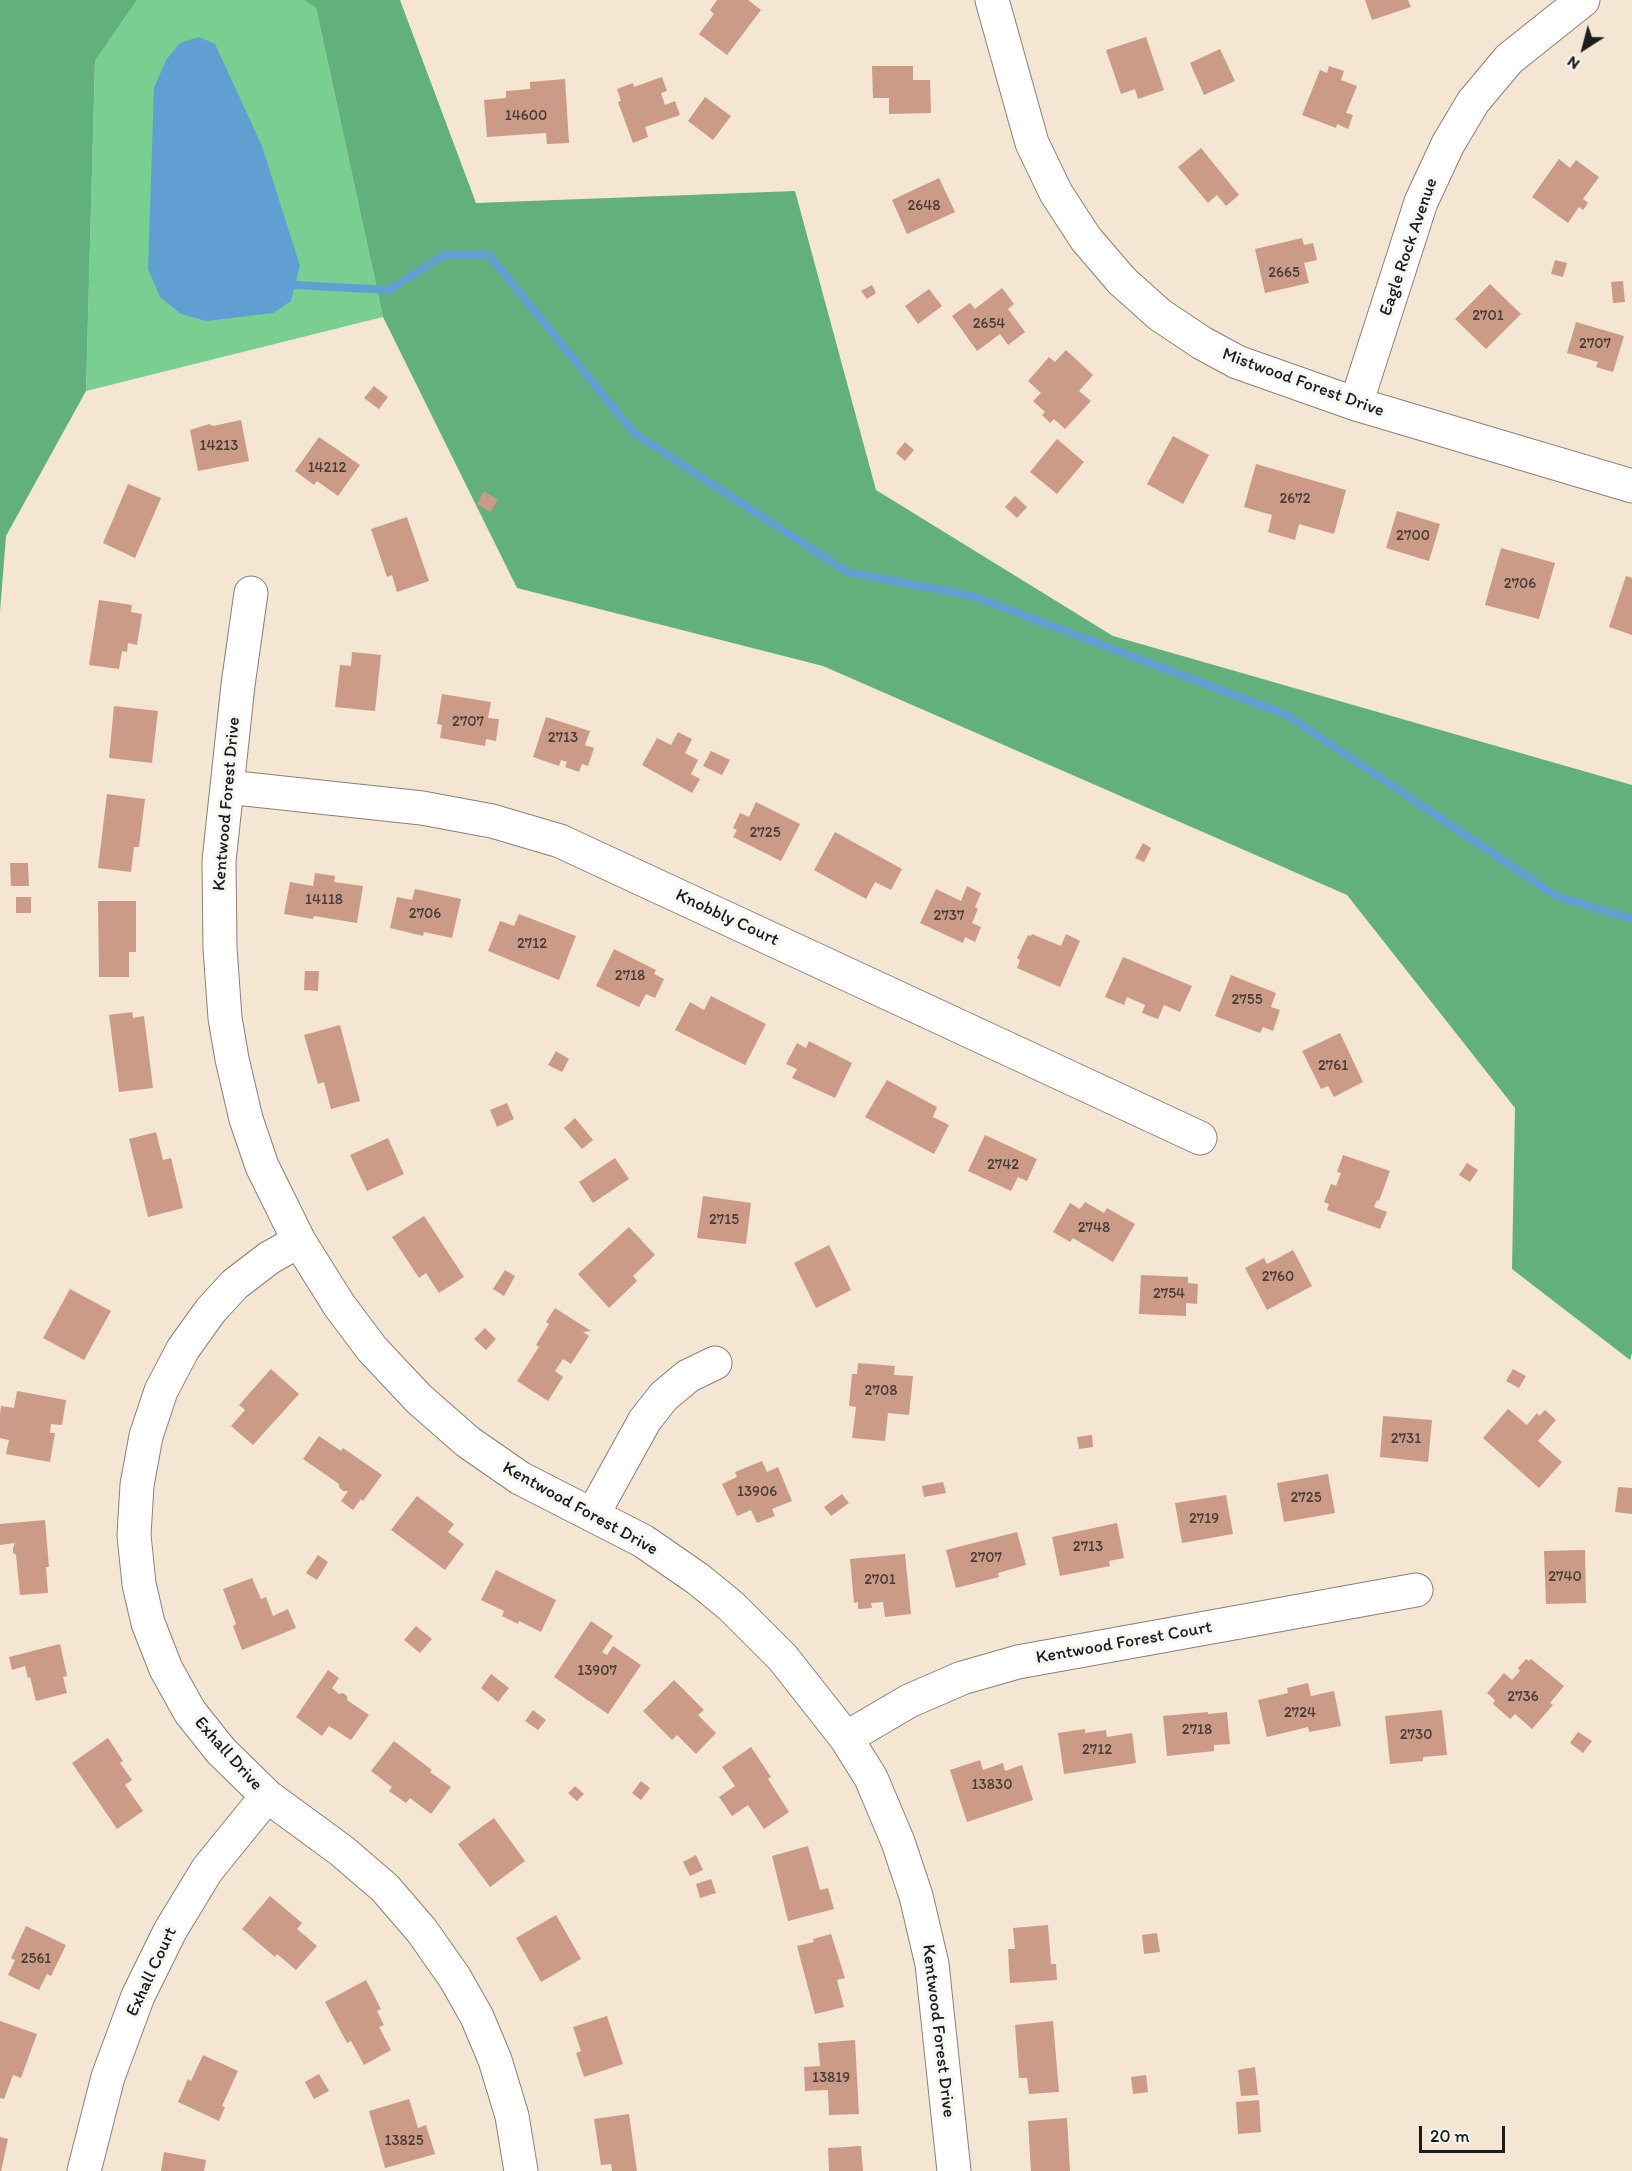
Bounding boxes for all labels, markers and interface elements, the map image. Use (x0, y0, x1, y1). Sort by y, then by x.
north arrow (1554, 18, 1614, 78)
text: N (1563, 52, 1583, 74)
house number: 14600 (505, 107, 547, 125)
street label: Eagle Rock Avenue (1375, 175, 1443, 319)
house number: 2648 (907, 197, 941, 215)
house number: 2665 (1268, 264, 1300, 282)
house number: 2701 (1472, 307, 1504, 325)
house number: 2654 (973, 315, 1005, 333)
house number: 2707 (1579, 335, 1611, 353)
street label: Mistwood Forest Drive (1219, 344, 1387, 422)
house number: 14213 (200, 437, 238, 455)
house number: 14212 (308, 459, 346, 477)
house number: 2672 (1279, 490, 1311, 508)
house number: 2700 (1396, 527, 1430, 545)
house number: 2706 (1504, 575, 1536, 593)
house number: 2707 (452, 713, 484, 731)
street label: Kentwood Forest Drive (209, 716, 245, 892)
house number: 2713 (548, 729, 578, 747)
house number: 2725 (749, 824, 781, 842)
street label: Knobbly Court (672, 885, 782, 951)
house number: 14118 (305, 891, 343, 909)
house number: 2706 (409, 905, 441, 923)
house number: 2737 (934, 907, 964, 925)
house number: 2712 (517, 935, 547, 953)
house number: 2718 (615, 967, 645, 985)
house number: 2755 (1231, 991, 1263, 1009)
house number: 2761 (1318, 1057, 1348, 1075)
house number: 2742 (987, 1156, 1019, 1174)
house number: 2715 (709, 1211, 739, 1229)
house number: 2748 (1078, 1219, 1110, 1237)
house number: 2760 (1262, 1268, 1294, 1286)
house number: 2754 (1153, 1285, 1185, 1303)
house number: 2708 (865, 1382, 897, 1400)
house number: 2731 (1391, 1430, 1421, 1448)
street label: Kentwood Forest Drive (499, 1457, 661, 1561)
house number: 13906 (737, 1483, 777, 1501)
house number: 2725 (1290, 1489, 1322, 1507)
house number: 2719 (1189, 1510, 1219, 1528)
house number: 2713 (1073, 1538, 1103, 1556)
house number: 2707 (970, 1549, 1002, 1567)
house number: 2740 (1548, 1568, 1582, 1586)
house number: 2701 (864, 1571, 896, 1589)
street label: Kentwood Forest Court (1034, 1617, 1214, 1669)
house number: 13907 (577, 1662, 617, 1680)
house number: 2736 (1507, 1688, 1539, 1706)
house number: 2724 (1284, 1704, 1316, 1722)
street label: Exhall Drive (189, 1713, 267, 1795)
house number: 2718 (1182, 1721, 1212, 1739)
house number: 2730 (1400, 1726, 1432, 1744)
house number: 2712 (1082, 1741, 1112, 1759)
house number: 13830 (972, 1776, 1012, 1794)
street label: Exhall Court (122, 1924, 182, 2020)
street label: Kentwood Forest Drive (917, 1943, 959, 2119)
house number: 2561 (21, 1950, 51, 1968)
house number: 13819 (812, 2069, 850, 2087)
scale bar (1422, 2114, 1508, 2152)
text: 20 m (1430, 2125, 1470, 2147)
house number: 13825 (384, 2132, 424, 2150)

